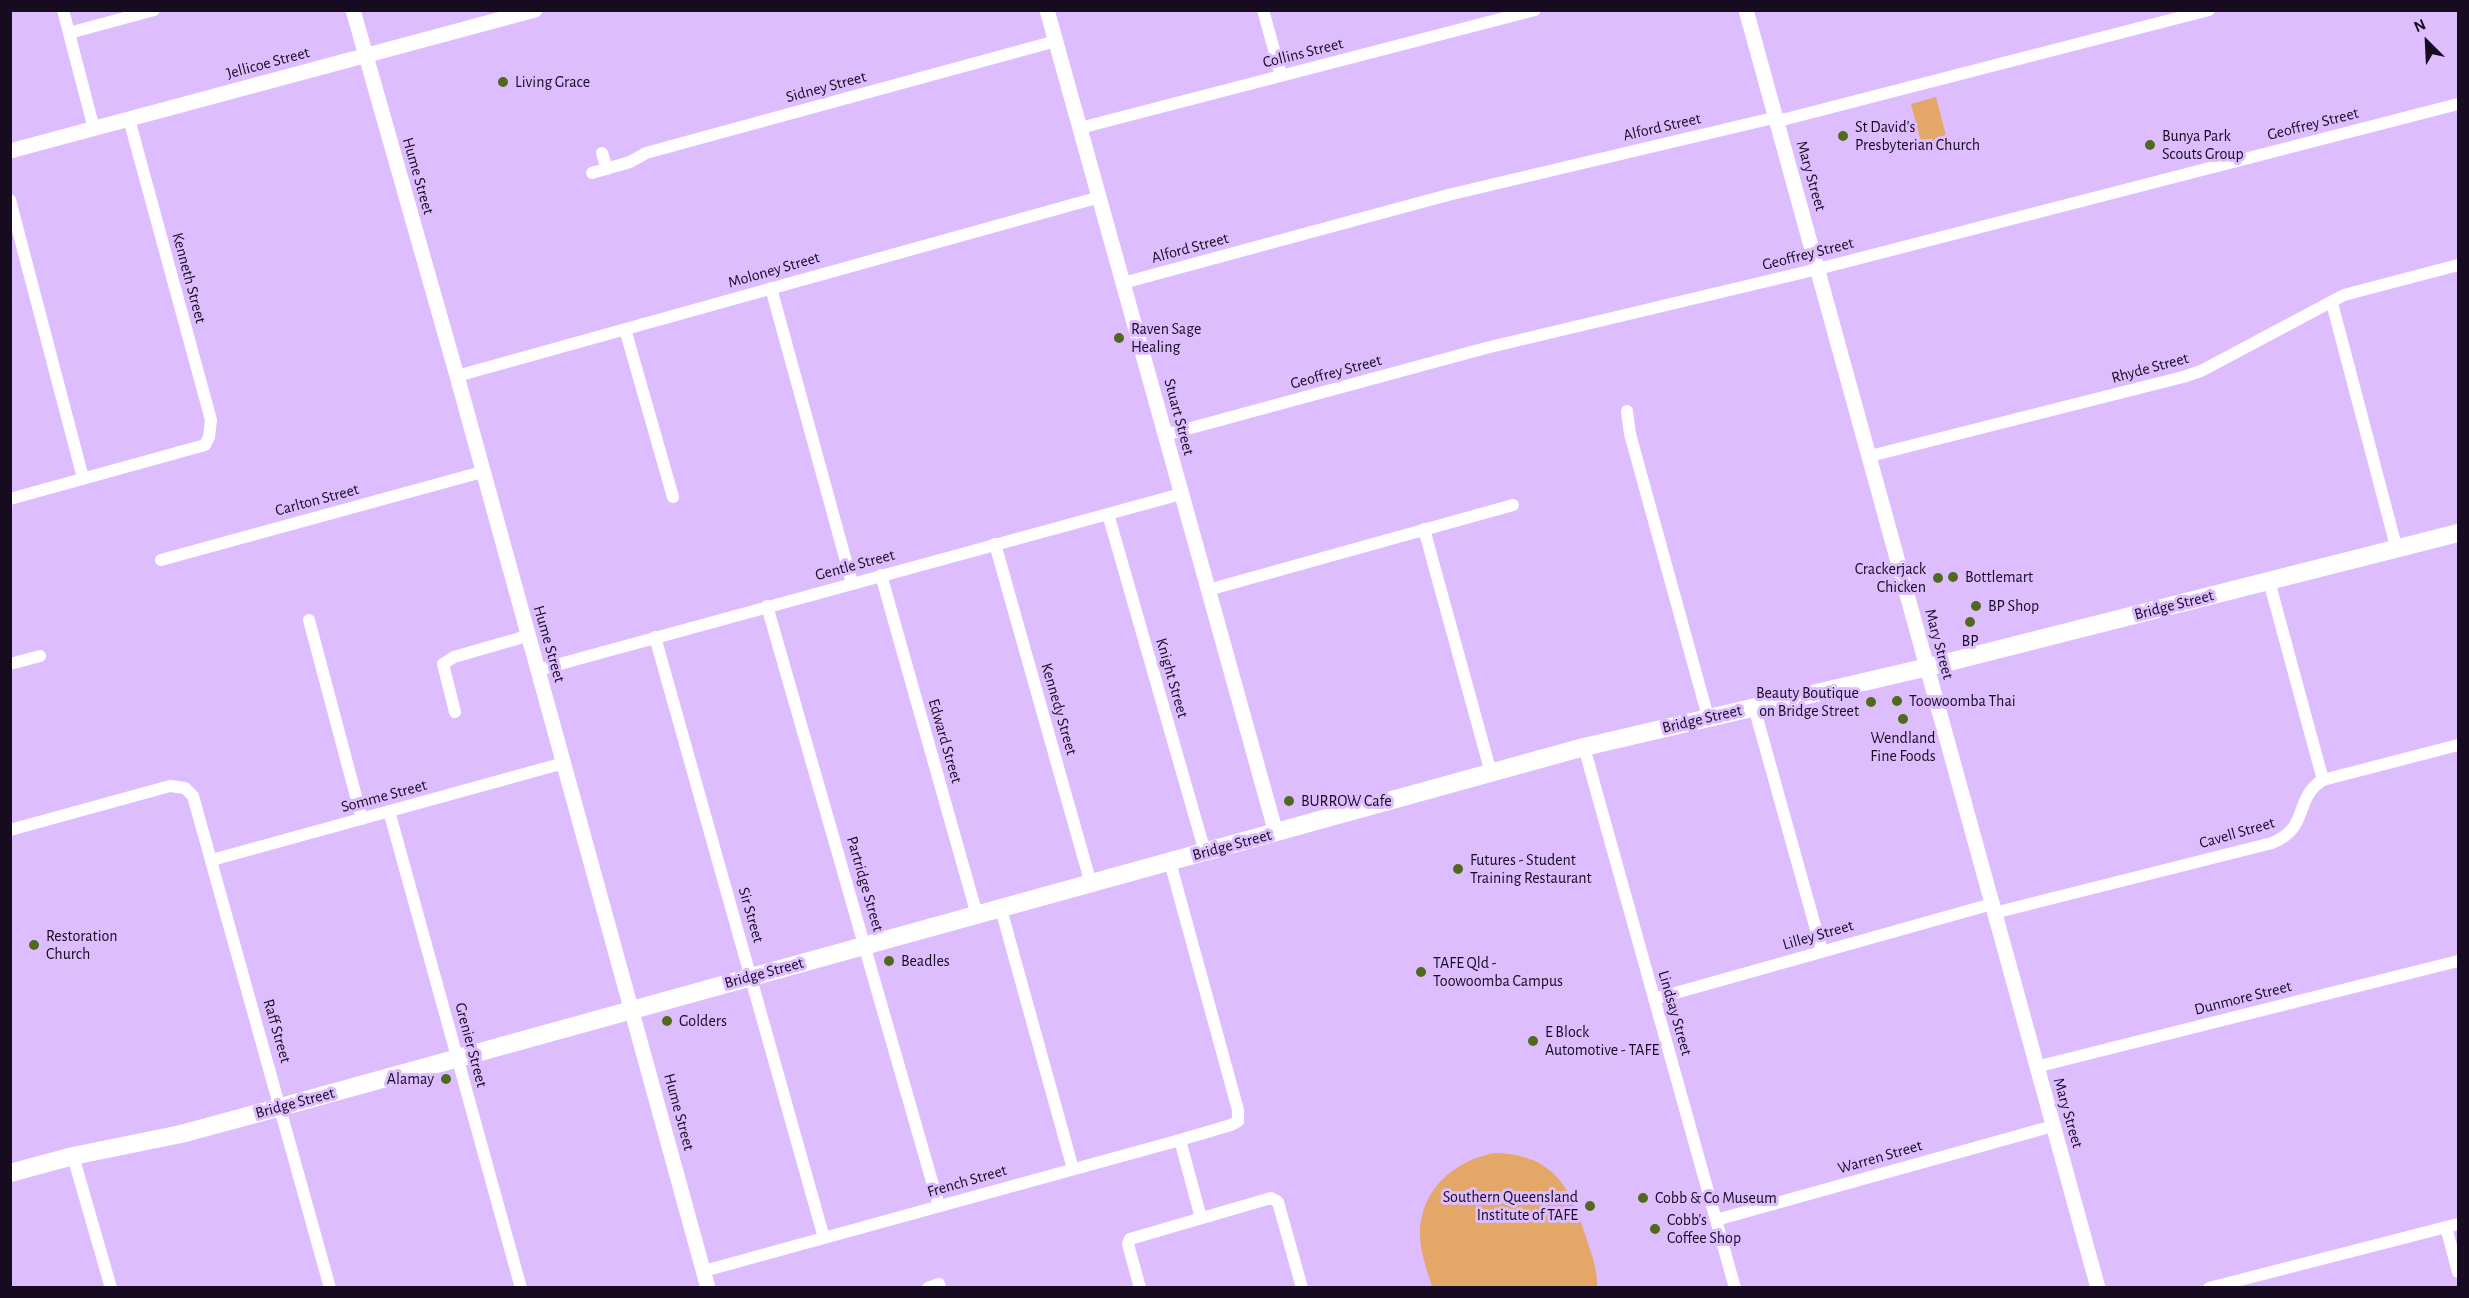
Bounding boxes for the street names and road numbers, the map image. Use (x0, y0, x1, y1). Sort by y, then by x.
street label: Collins Street (1261, 34, 1345, 72)
street label: Jellicoe Street (224, 43, 312, 83)
street label: Sidney Street (784, 67, 868, 107)
street label: Geoffrey Street (2265, 103, 2361, 145)
street label: Alford Street (1621, 109, 1703, 145)
street label: Hume Street (398, 135, 438, 217)
street label: Mary Street (1792, 139, 1830, 213)
street label: Alford Street (1149, 228, 1231, 268)
street label: Kenneth Street (168, 230, 210, 326)
street label: Geoffrey Street (1760, 233, 1856, 275)
street label: Moloney Street (726, 248, 822, 292)
street label: Rhyde Street (2109, 348, 2191, 388)
street label: Geoffrey Street (1288, 351, 1384, 393)
street label: Stuart Street (1160, 377, 1198, 457)
street label: Carlton Street (273, 480, 361, 520)
street label: Gentle Street (813, 545, 897, 585)
street label: Bridge Street (2132, 586, 2216, 624)
street label: Hume Street (529, 603, 569, 685)
street label: Mary Street (1920, 607, 1958, 681)
street label: Knight Street (1151, 636, 1193, 720)
street label: Kennedy Street (1037, 661, 1081, 757)
street label: Edward Street (924, 697, 966, 785)
street label: Bridge Street (1660, 701, 1744, 737)
street label: Somme Street (339, 775, 429, 817)
street label: Cavell Street (2197, 813, 2277, 853)
street label: Bridge Street (1190, 825, 1274, 865)
street label: Partridge Street (842, 834, 888, 934)
street label: Sir Street (734, 885, 768, 945)
street label: Lilley Street (1780, 916, 1856, 954)
street label: Bridge Street (722, 953, 806, 993)
street label: Lindsay Street (1654, 968, 1696, 1058)
street label: Dunmore Street (2192, 977, 2294, 1019)
street label: Raff Street (259, 997, 295, 1065)
street label: Grenier Street (450, 1001, 492, 1089)
street label: Hume Street (659, 1071, 699, 1153)
street label: Mary Street (2049, 1076, 2087, 1150)
street label: Bridge Street (253, 1083, 337, 1123)
street label: Warren Street (1836, 1136, 1924, 1178)
street label: French Street (925, 1160, 1009, 1202)

